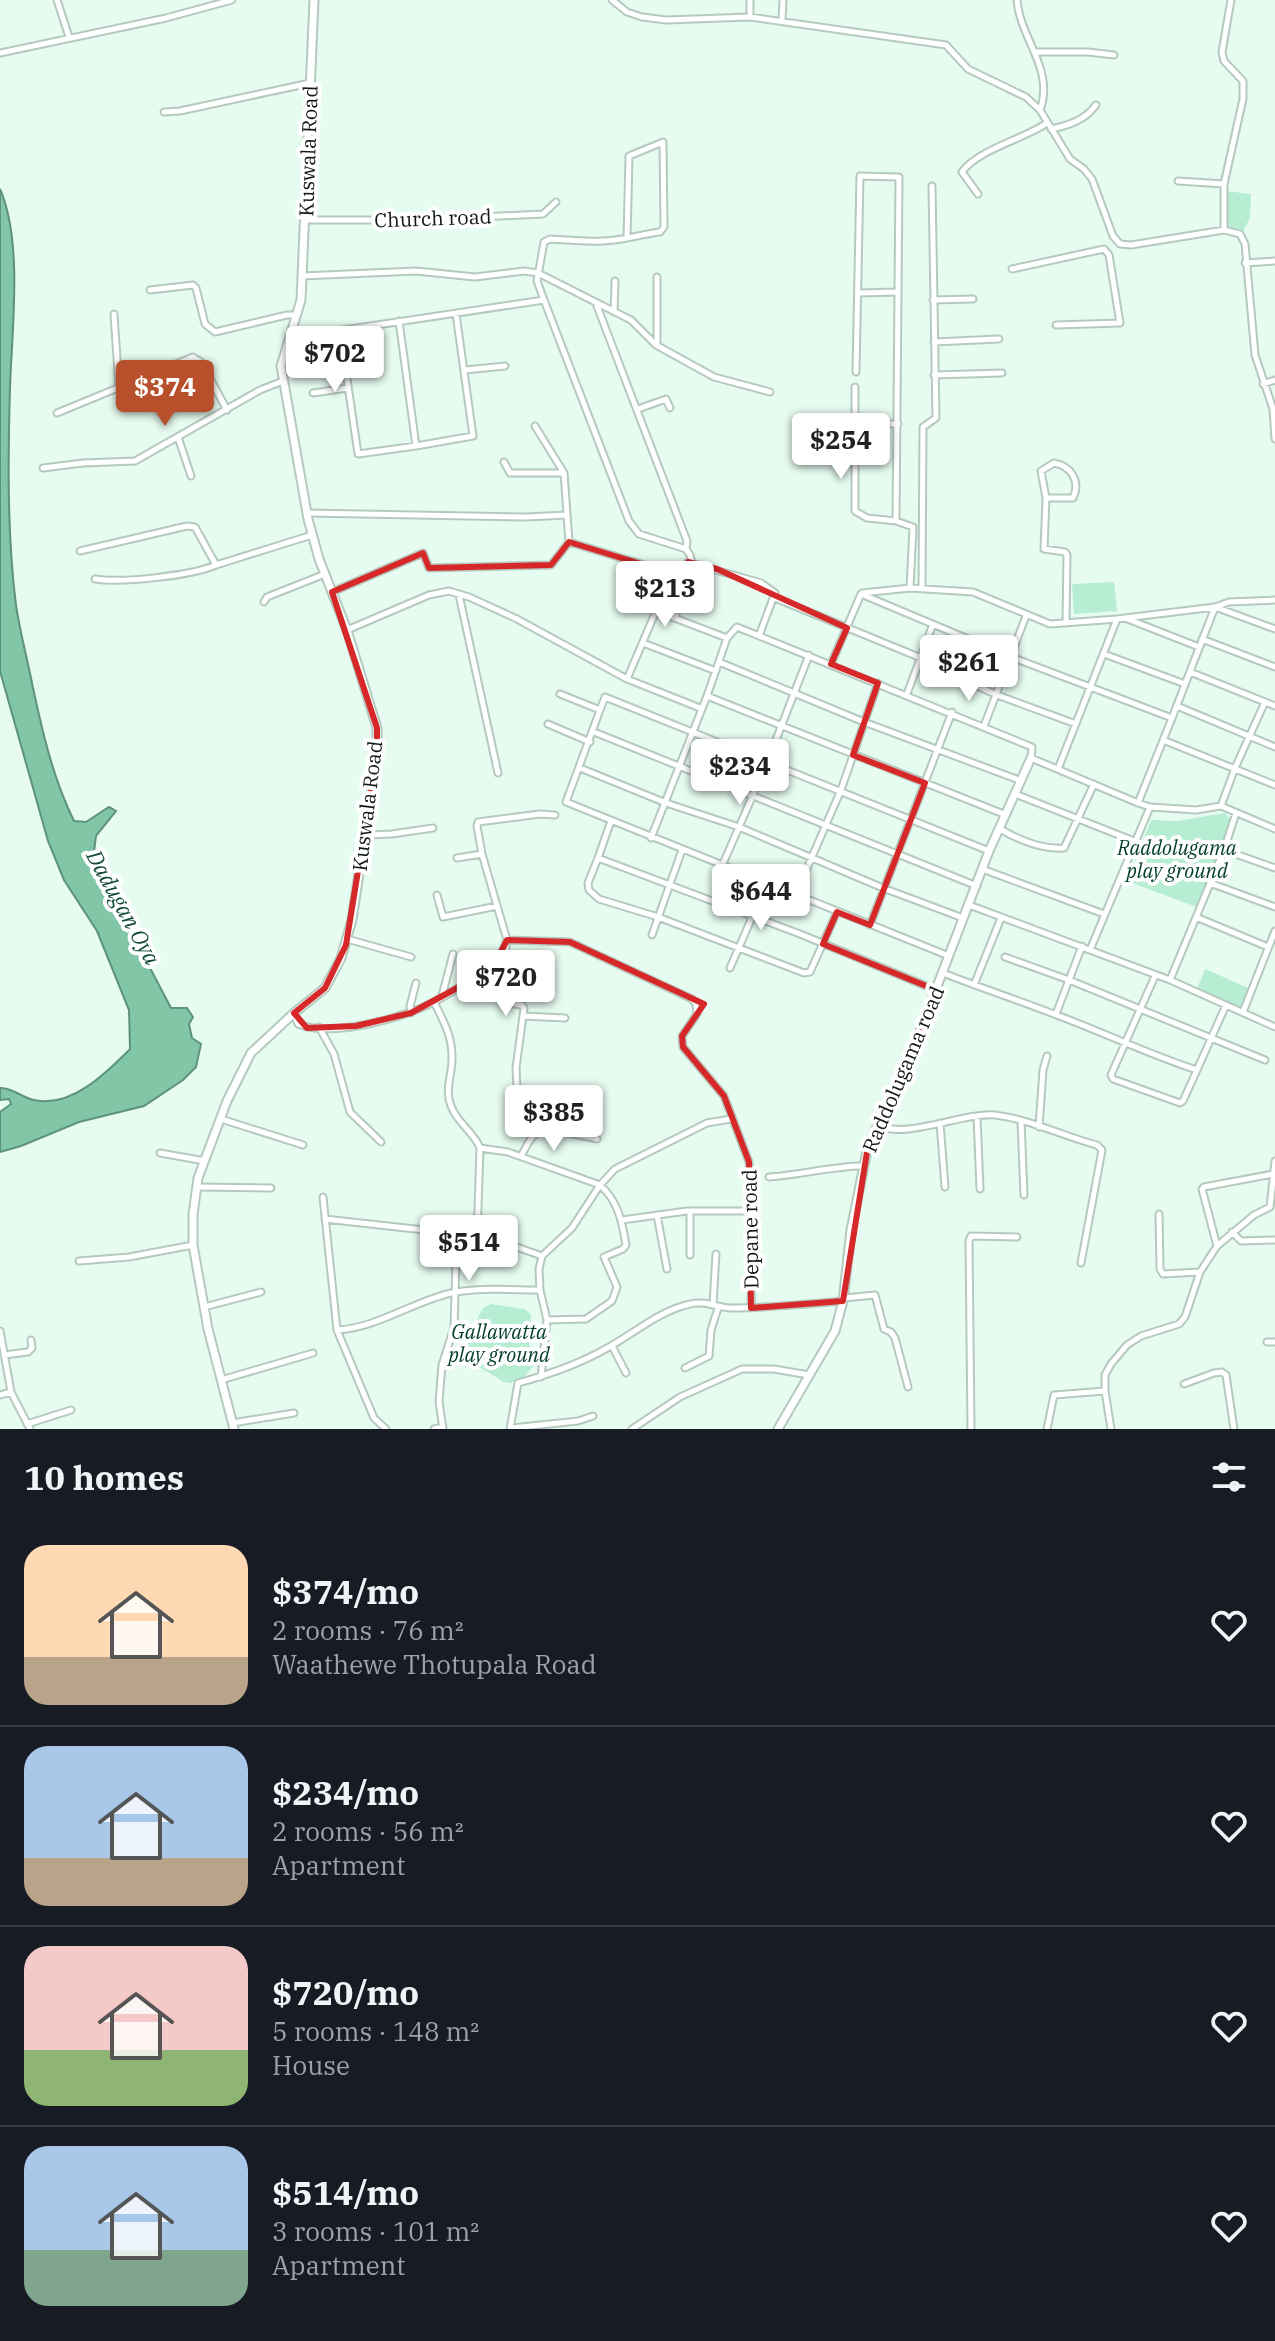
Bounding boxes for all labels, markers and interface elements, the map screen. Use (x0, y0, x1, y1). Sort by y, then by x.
street label: Kuswala Road (292, 85, 324, 217)
street label: Church road (374, 202, 492, 234)
pin: $702 (288, 326, 382, 394)
text: $702 (304, 335, 366, 369)
pin: $374 (118, 360, 212, 428)
text: $374 (134, 369, 196, 403)
pin: $254 (794, 413, 888, 481)
text: $254 (810, 422, 872, 456)
pin: $213 (618, 561, 712, 629)
text: $213 (634, 570, 696, 604)
pin: $261 (922, 635, 1016, 703)
text: $261 (938, 644, 1000, 678)
street label: Kuswala Road (346, 739, 388, 873)
pin: $234 (693, 739, 787, 807)
text: $234 (709, 748, 771, 782)
park label: Raddolugama play ground (1116, 834, 1237, 884)
water label: Dadugan Oya (80, 844, 168, 970)
pin: $644 (714, 864, 808, 932)
text: $644 (730, 873, 792, 907)
pin: $720 (459, 950, 553, 1018)
text: $720 (475, 959, 537, 993)
street label: Raddolugama road (856, 982, 950, 1156)
pin: $385 (507, 1085, 601, 1153)
text: $385 (523, 1094, 585, 1128)
street label: Depane road (735, 1169, 765, 1289)
pin: $514 (422, 1215, 516, 1283)
text: $514 (438, 1224, 500, 1258)
park label: Gallawatta play ground (446, 1318, 551, 1368)
text: 10 homes (24, 1455, 184, 1499)
icon: filters (1207, 1455, 1251, 1499)
text: $374/mo (272, 1569, 419, 1613)
icon: home (88, 1577, 184, 1673)
icon: heart (1207, 1603, 1251, 1647)
text: 2 rooms · 76 m² (272, 1613, 464, 1647)
text: Waathewe Thotupala Road (272, 1647, 597, 1681)
text: $234/mo (272, 1770, 419, 1814)
icon: home (88, 1778, 184, 1874)
icon: heart (1207, 1804, 1251, 1848)
text: 2 rooms · 56 m² (272, 1814, 464, 1848)
text: Apartment (272, 1848, 405, 1882)
text: $720/mo (272, 1970, 419, 2014)
icon: home (88, 1978, 184, 2074)
icon: heart (1207, 2004, 1251, 2048)
text: 5 rooms · 148 m² (272, 2014, 479, 2048)
text: House (272, 2048, 350, 2082)
text: $514/mo (272, 2170, 419, 2214)
icon: home (88, 2178, 184, 2274)
icon: heart (1207, 2204, 1251, 2248)
text: 3 rooms · 101 m² (272, 2214, 479, 2248)
text: Apartment (272, 2248, 405, 2282)

